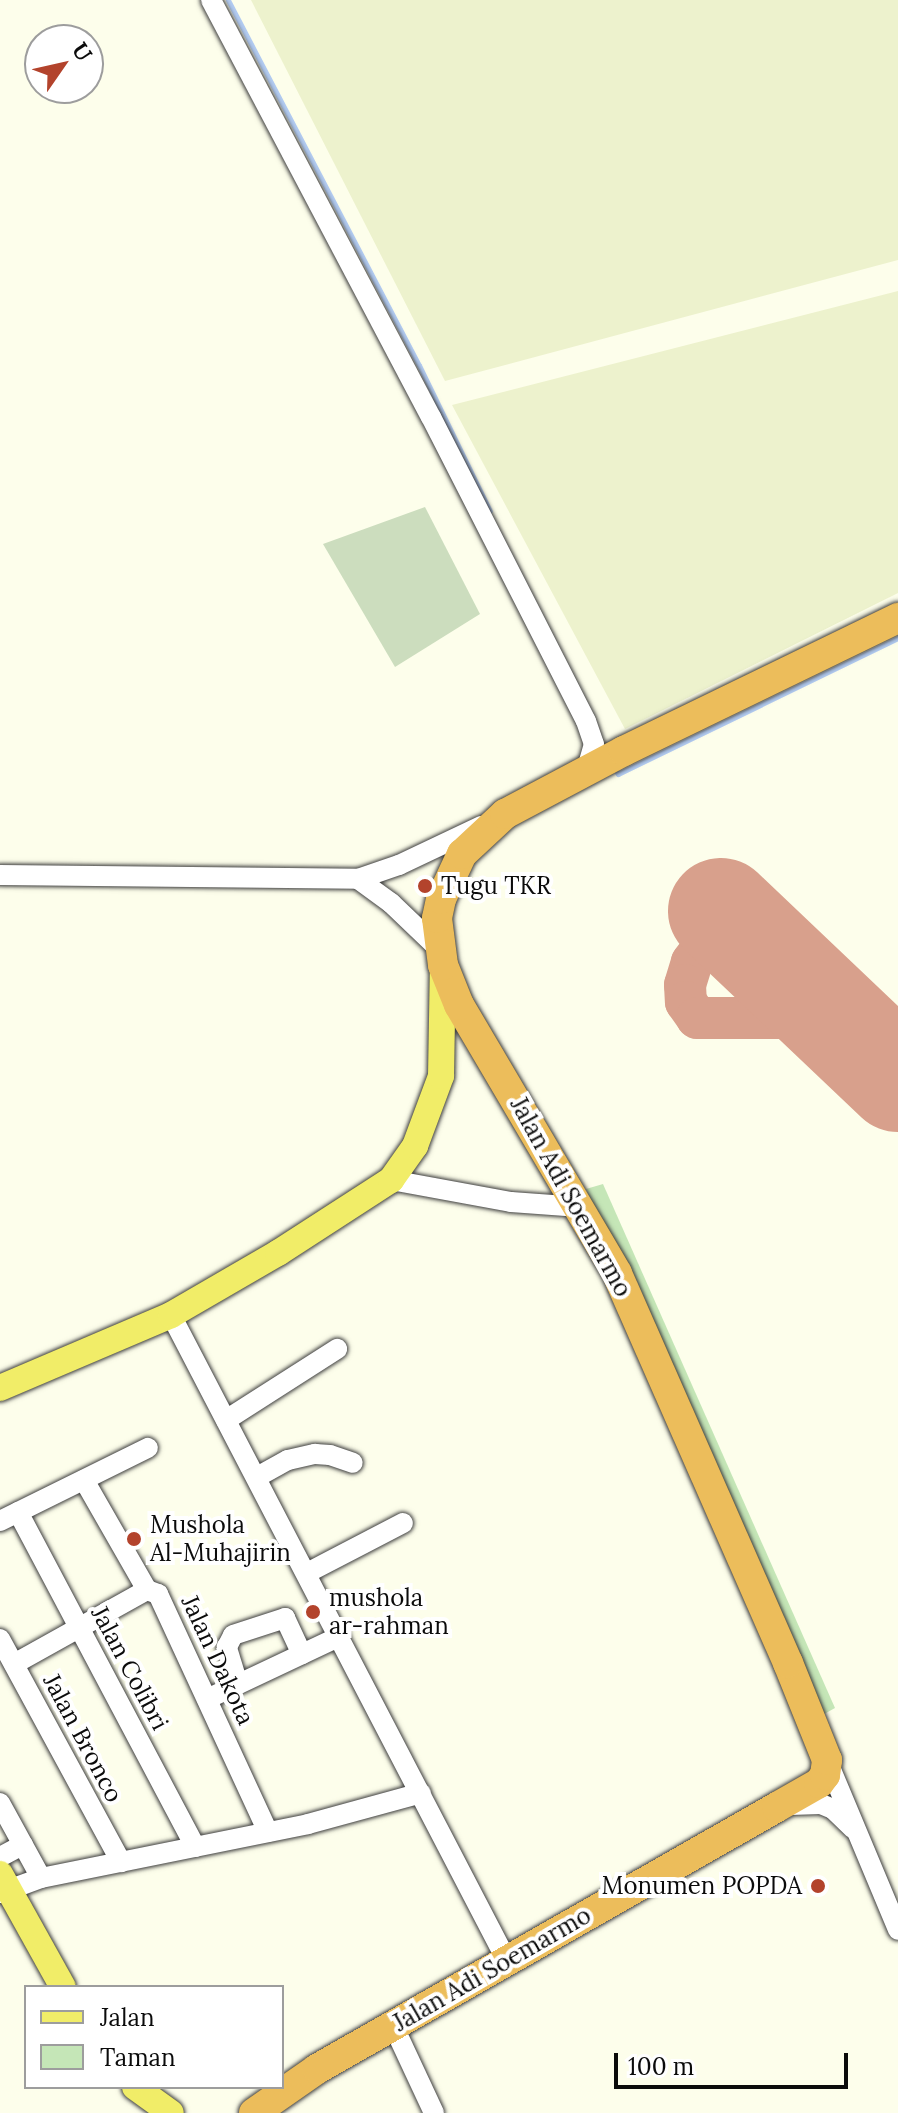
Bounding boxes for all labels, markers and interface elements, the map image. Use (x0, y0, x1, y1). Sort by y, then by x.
north arrow (24, 24, 104, 104)
text: U (66, 37, 99, 66)
place label: Tugu TKR (441, 872, 551, 900)
marker: Tugu TKR (416, 877, 434, 895)
street label: Jalan Adi Soemarmo (504, 1092, 638, 1302)
place label: Mushola Al-Muhajirin (150, 1511, 291, 1567)
marker: Mushola Al-Muhajirin (125, 1530, 143, 1548)
place label: mushola ar-rahman (329, 1584, 449, 1640)
street label: Jalan Dakota (176, 1591, 260, 1729)
street label: Jalan Colibri (85, 1601, 175, 1735)
marker: mushola ar-rahman (304, 1603, 322, 1621)
street label: Jalan Bronco (37, 1669, 129, 1807)
place label: Monumen POPDA (602, 1872, 802, 1900)
marker: Monumen POPDA (809, 1877, 827, 1895)
street label: Jalan Adi Soemarmo (388, 1901, 596, 2037)
legend (24, 1985, 284, 2089)
text: Jalan (100, 2002, 154, 2033)
scale bar (618, 2037, 852, 2087)
text: Taman (100, 2042, 176, 2073)
text: 100 m (628, 2051, 694, 2082)

